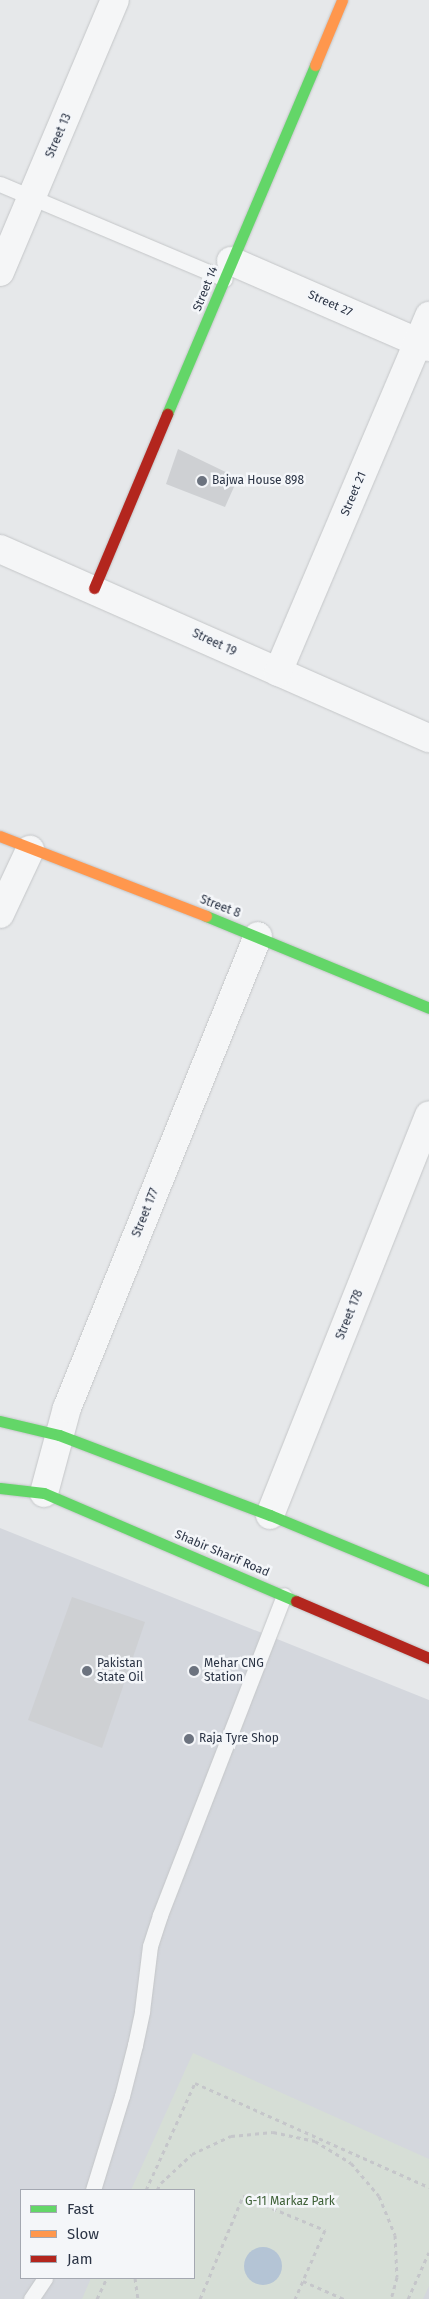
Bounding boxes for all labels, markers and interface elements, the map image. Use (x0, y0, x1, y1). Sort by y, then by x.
street label: Street 13 (43, 112, 75, 160)
street label: Street 14 (190, 264, 222, 314)
street label: Street 27 (306, 288, 354, 320)
street label: Street 21 (338, 470, 370, 518)
place label: Bajwa House 898 (212, 474, 304, 488)
marker: Bajwa House 898 (196, 475, 208, 487)
street label: Street 19 (190, 626, 238, 660)
street label: Street 8 (198, 893, 242, 921)
street label: Street 177 (130, 1186, 162, 1240)
street label: Street 178 (333, 1288, 367, 1342)
street label: Shabir Sharif Road (173, 1528, 271, 1580)
place label: Pakistan State Oil (97, 1657, 143, 1685)
place label: Mehar CNG Station (204, 1657, 264, 1685)
marker: Pakistan State Oil (81, 1665, 93, 1677)
marker: Mehar CNG Station (188, 1665, 200, 1677)
place label: Raja Tyre Shop (199, 1732, 279, 1746)
marker: Raja Tyre Shop (183, 1733, 195, 1745)
legend (20, 2189, 195, 2279)
park label: G-11 Markaz Park (245, 2195, 335, 2209)
text: Fast (67, 2200, 94, 2218)
text: Slow (67, 2225, 99, 2243)
text: Jam (67, 2250, 93, 2268)

